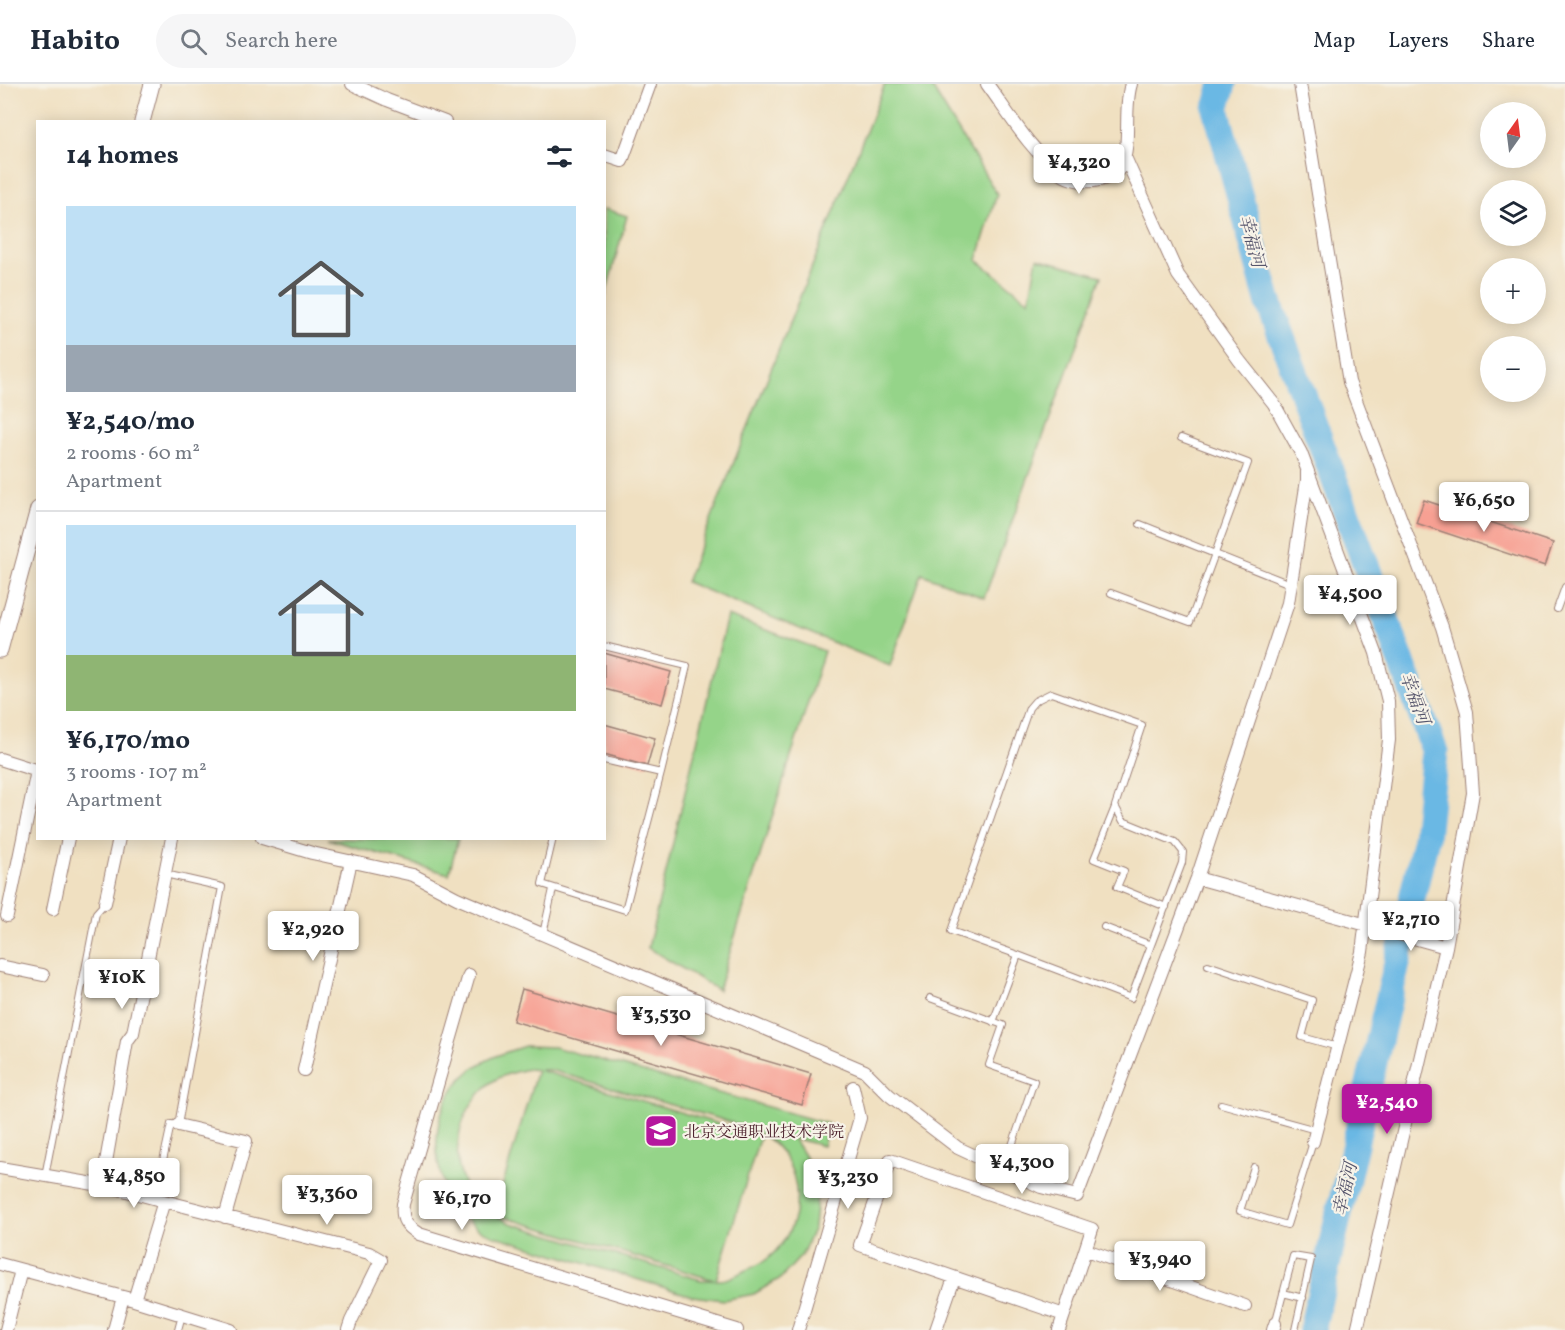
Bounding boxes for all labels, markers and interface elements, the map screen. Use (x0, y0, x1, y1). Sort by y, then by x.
search box (156, 14, 576, 68)
text: Habito (30, 22, 120, 61)
icon: search (177, 25, 210, 58)
text: Search here (225, 26, 338, 57)
text: Map (1313, 27, 1355, 56)
text: Layers (1388, 27, 1449, 56)
text: Share (1482, 27, 1535, 56)
north arrow (1480, 102, 1546, 168)
map controls (1480, 102, 1546, 402)
text: 14 homes (66, 138, 179, 174)
icon: filters (543, 140, 576, 173)
pin: ¥4,320 (1030, 144, 1128, 195)
text: ¥4,320 (1048, 149, 1110, 177)
button: layers (1480, 180, 1546, 246)
water label: 幸福河 (1231, 212, 1270, 274)
icon: home (267, 245, 375, 353)
button: + (1480, 258, 1546, 324)
button: − (1480, 336, 1546, 402)
text: ¥2,540/mo (66, 404, 195, 440)
text: 2 rooms · 60 m² (66, 440, 200, 468)
text: Apartment (66, 468, 162, 496)
pin: ¥6,650 (1435, 482, 1533, 533)
text: ¥6,650 (1453, 487, 1515, 515)
icon: home (267, 564, 375, 672)
pin: ¥4,500 (1301, 575, 1399, 626)
text: ¥4,500 (1318, 580, 1382, 608)
water label: 幸福河 (1393, 669, 1436, 731)
text: ¥6,170/mo (66, 723, 190, 759)
text: 3 rooms · 107 m² (66, 759, 207, 787)
text: Apartment (66, 787, 162, 815)
pin: ¥2,710 (1362, 901, 1460, 952)
text: ¥2,710 (1382, 906, 1440, 934)
pin: ¥2,920 (264, 911, 362, 962)
text: ¥2,920 (282, 916, 344, 944)
pin: ¥10K (86, 959, 158, 1010)
text: ¥10K (98, 964, 146, 992)
pin: ¥3,530 (612, 996, 710, 1047)
text: ¥3,530 (631, 1001, 691, 1029)
pin: ¥2,540 (1338, 1084, 1436, 1135)
text: ¥2,540 (1356, 1089, 1418, 1117)
school or university icon: 北京交通职业技术学院 (643, 1113, 679, 1149)
place label: 北京交通职业技术学院 (684, 1122, 844, 1144)
pin: ¥4,300 (973, 1144, 1071, 1195)
text: ¥4,300 (990, 1149, 1054, 1177)
water label: 幸福河 (1328, 1157, 1365, 1218)
pin: ¥4,850 (85, 1158, 183, 1209)
pin: ¥3,230 (799, 1159, 897, 1210)
text: ¥4,850 (103, 1163, 165, 1191)
text: ¥3,230 (818, 1164, 878, 1192)
pin: ¥3,360 (278, 1175, 376, 1226)
text: ¥3,360 (296, 1180, 358, 1208)
pin: ¥6,170 (413, 1180, 511, 1231)
text: ¥6,170 (433, 1185, 491, 1213)
pin: ¥3,940 (1111, 1241, 1209, 1292)
text: ¥3,940 (1128, 1246, 1192, 1274)

